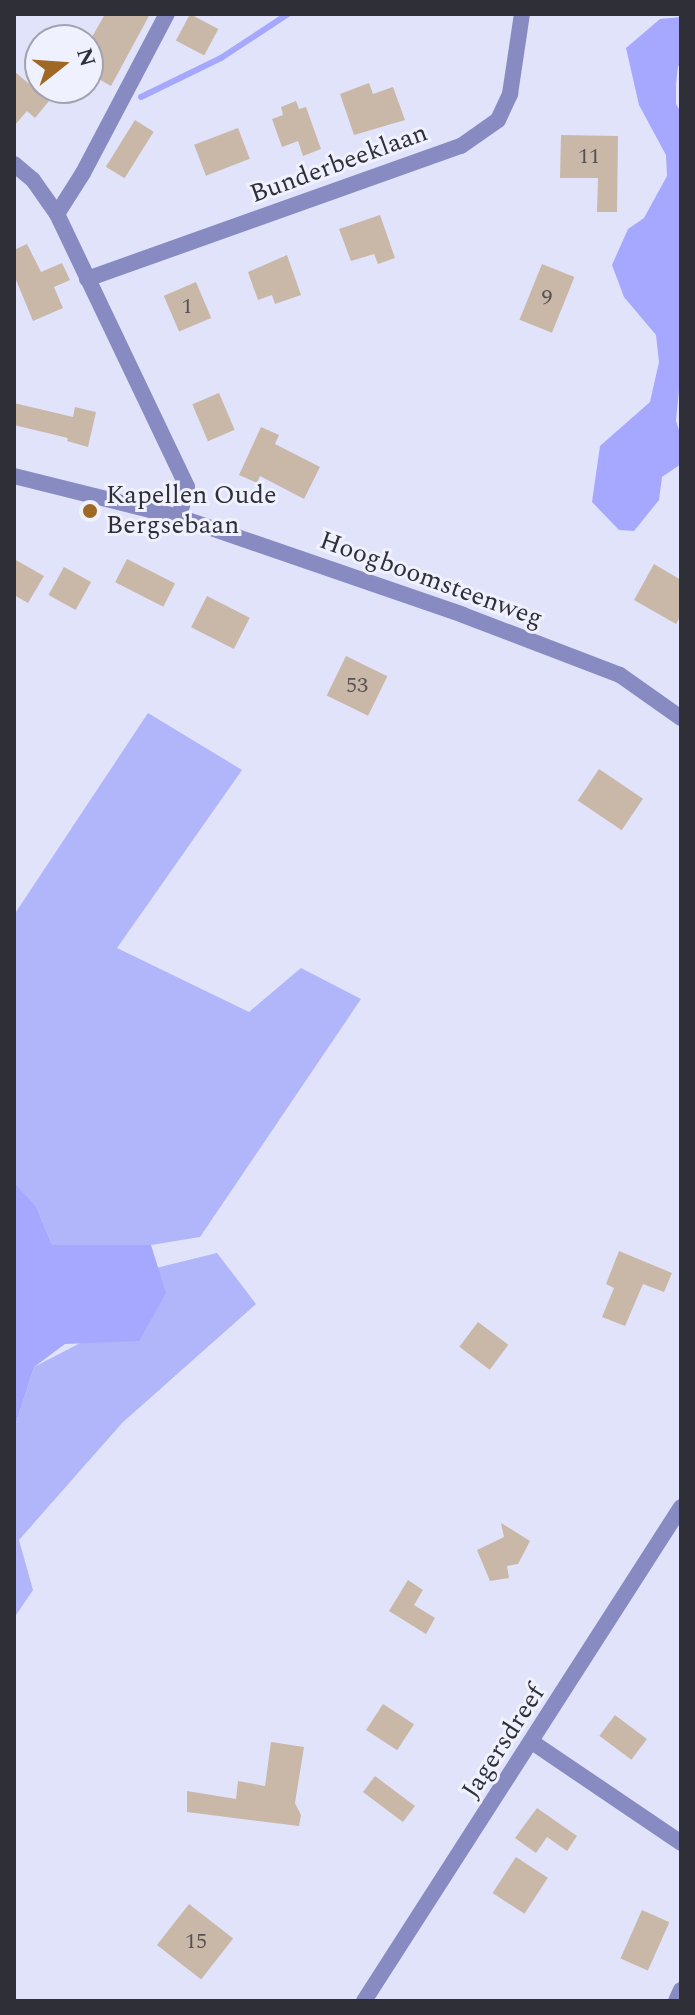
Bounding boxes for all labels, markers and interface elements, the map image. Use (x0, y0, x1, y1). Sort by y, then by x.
north arrow (24, 24, 104, 104)
text: N (67, 44, 104, 71)
street label: Bunderbeeklaan (246, 117, 432, 211)
house number: 11 (578, 144, 600, 170)
house number: 9 (542, 285, 552, 311)
house number: 1 (182, 294, 192, 320)
place label: Kapellen Oude Bergsebaan (106, 480, 277, 542)
marker: Kapellen Oude Bergsebaan (81, 502, 99, 520)
street label: Hoogboomsteenweg (315, 525, 547, 635)
house number: 53 (346, 673, 368, 699)
street label: Jagersdreef (456, 1679, 552, 1805)
house number: 15 (185, 1929, 207, 1955)

